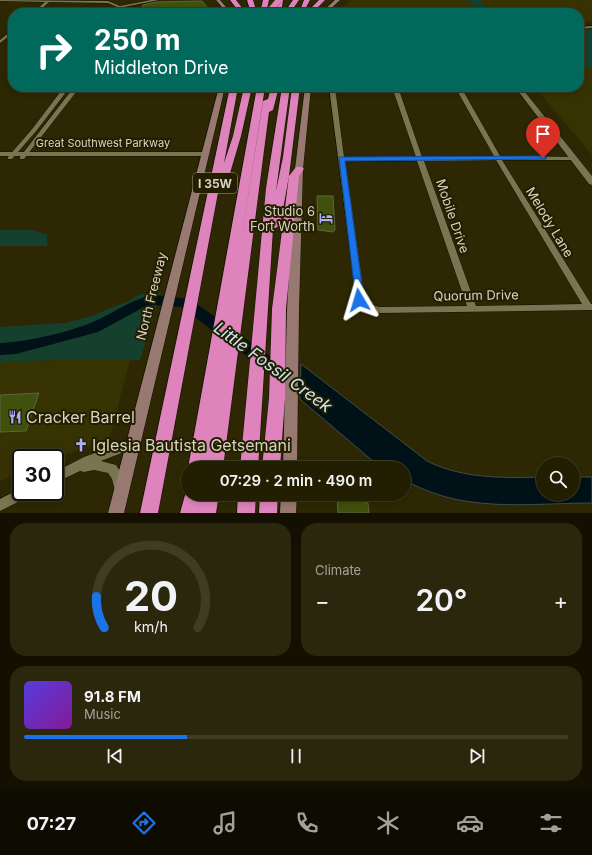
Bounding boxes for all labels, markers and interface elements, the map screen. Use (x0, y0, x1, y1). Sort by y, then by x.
text: 250 m (94, 23, 181, 57)
icon: right (28, 24, 80, 76)
text: Middleton Drive (94, 57, 228, 78)
pin (526, 117, 560, 158)
icon: arrive (532, 123, 554, 145)
street label: Great Southwest Parkway (36, 136, 170, 150)
road number: I 35W (193, 173, 237, 193)
street label: Mobile Drive (433, 177, 473, 255)
street label: Melody Lane (523, 184, 577, 260)
place label: Studio 6 Fort Worth (250, 203, 315, 234)
hotel icon: Studio 6 Fort Worth (318, 210, 334, 226)
street label: North Freeway (132, 250, 170, 342)
position arrow (338, 279, 380, 321)
street label: Quorum Drive (433, 286, 519, 304)
water label: Little Fossil Creek (210, 317, 336, 417)
place label: Cracker Barrel (26, 407, 135, 427)
restaurant icon: Cracker Barrel (7, 409, 23, 425)
place label: Iglesia Bautista Getsemani (92, 435, 291, 455)
church icon: Iglesia Bautista Getsemani (73, 437, 89, 453)
speed limit sign: 30 (12, 449, 64, 501)
map controls (536, 457, 580, 501)
button: search (536, 457, 580, 501)
text: 07:29 · 2 min · 490 m (220, 471, 372, 490)
text: Climate (315, 562, 361, 578)
text: 20 (123, 570, 178, 620)
text: 20° (415, 582, 468, 618)
text: − (315, 588, 330, 614)
text: + (553, 588, 568, 614)
text: km/h (134, 617, 167, 634)
text: 91.8 FM (84, 687, 141, 706)
text: Music (84, 706, 121, 722)
icon: previous (104, 745, 126, 767)
icon: pause (285, 745, 307, 767)
icon: next (466, 745, 488, 767)
icon: directions (130, 809, 158, 837)
icon: music (211, 809, 239, 837)
icon: phone (293, 809, 321, 837)
icon: climate (374, 809, 402, 837)
icon: car (456, 809, 484, 837)
icon: filters (537, 809, 565, 837)
text: 07:27 (27, 813, 76, 834)

